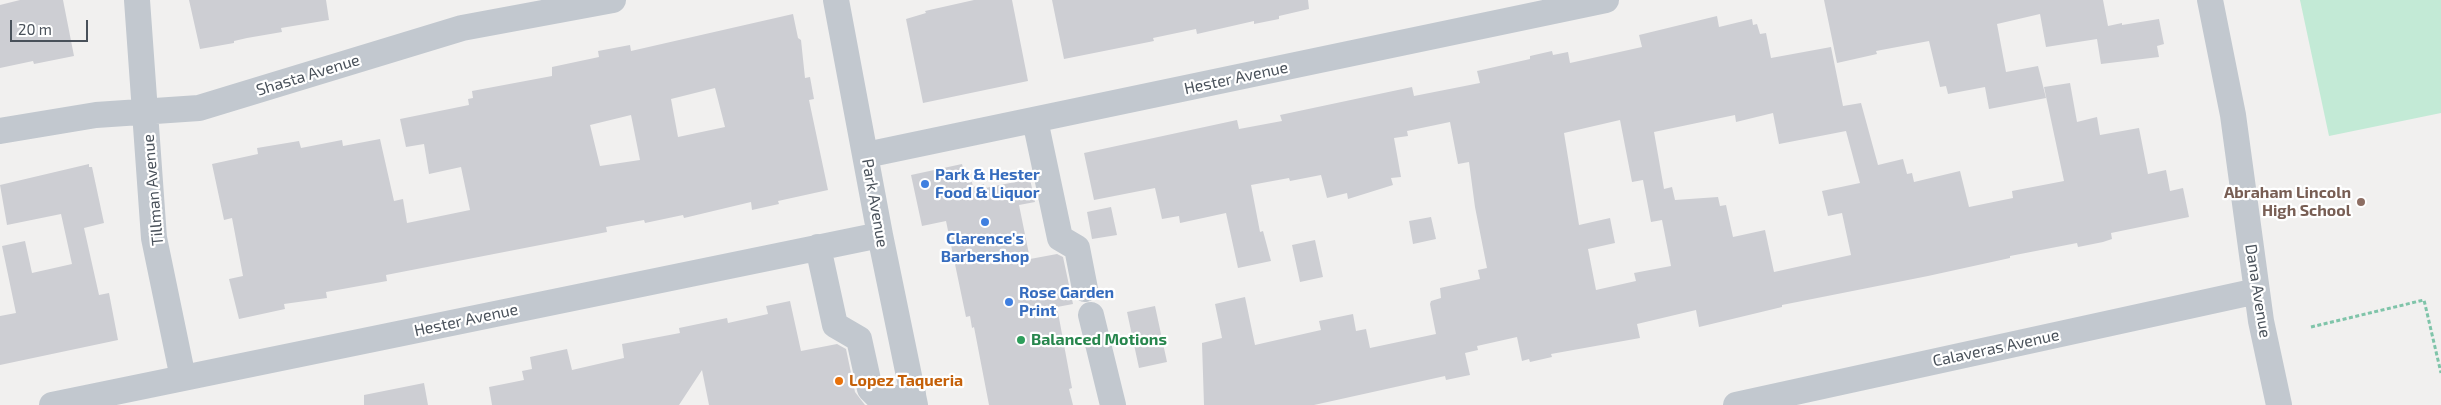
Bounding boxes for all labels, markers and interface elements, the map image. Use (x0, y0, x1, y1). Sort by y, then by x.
scale bar (12, 10, 90, 42)
text: 20 m (18, 20, 52, 38)
street label: Shasta Avenue (254, 50, 362, 100)
street label: Hester Avenue (1182, 58, 1290, 98)
street label: Tillman Avenue (139, 133, 167, 247)
street label: Park Avenue (858, 157, 892, 249)
place label: Park & Hester Food & Liquor (935, 165, 1040, 203)
marker: Park & Hester Food & Liquor (919, 178, 931, 190)
place label: Abraham Lincoln High School (2224, 183, 2351, 221)
marker: Abraham Lincoln High School (2355, 196, 2367, 208)
marker: Clarence's Barbershop (979, 216, 991, 228)
place label: Clarence's Barbershop (941, 229, 1029, 267)
street label: Dana Avenue (2241, 243, 2275, 339)
place label: Rose Garden Print (1019, 283, 1114, 321)
marker: Rose Garden Print (1003, 296, 1015, 308)
street label: Hester Avenue (412, 300, 520, 340)
street label: Calaveras Avenue (1931, 325, 2061, 371)
place label: Balanced Motions (1031, 330, 1167, 350)
marker: Balanced Motions (1015, 334, 1027, 346)
place label: Lopez Taqueria (849, 371, 963, 391)
marker: Lopez Taqueria (833, 375, 845, 387)

